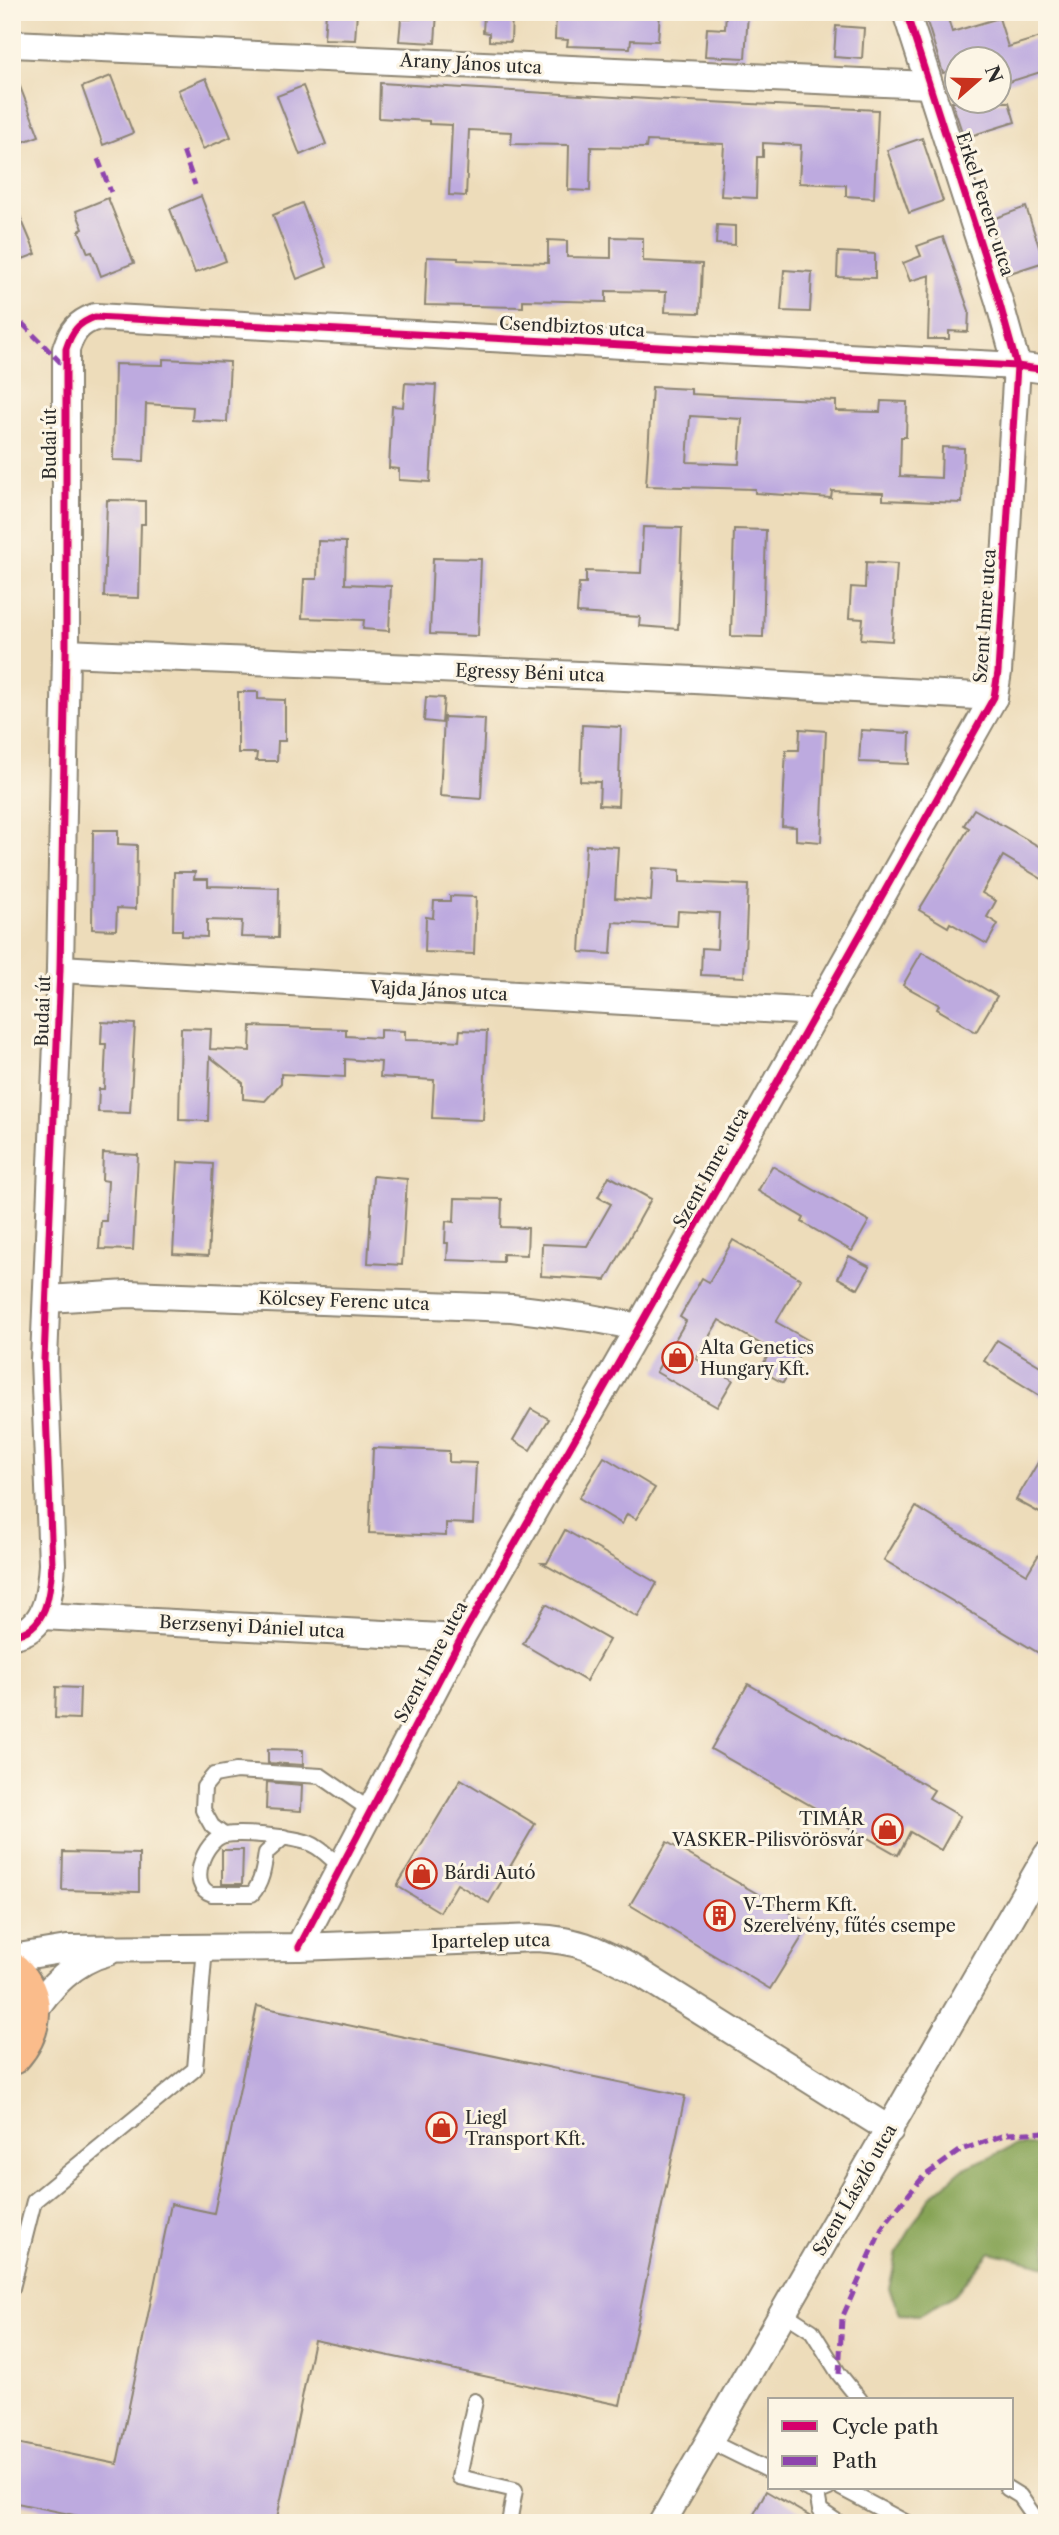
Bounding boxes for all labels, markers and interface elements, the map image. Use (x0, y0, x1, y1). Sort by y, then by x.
north arrow (944, 46, 1014, 116)
street label: Arany János utca (398, 49, 543, 79)
text: N (980, 63, 1007, 86)
street label: Erkel Ferenc utca (951, 129, 1019, 279)
street label: Csendbiztos utca (498, 312, 646, 342)
street label: Budai út (39, 408, 61, 480)
street label: Szent Imre utca (969, 548, 1001, 684)
street label: Egressy Béni utca (455, 659, 606, 687)
street label: Budai út (31, 974, 55, 1047)
street label: Vajda János utca (369, 976, 509, 1006)
street label: Szent Imre utca (669, 1103, 753, 1232)
street label: Kölcsey Ferenc utca (258, 1287, 431, 1315)
place label: Alta Genetics Hungary Kft. (699, 1337, 814, 1380)
shop icon: Alta Genetics Hungary Kft. (660, 1341, 694, 1375)
street label: Szent Imre utca (390, 1597, 473, 1727)
street label: Berzsenyi Dániel utca (159, 1611, 346, 1643)
place label: TIMÁR VASKER-Pilisvörösvár (671, 1807, 865, 1851)
shop icon: TIMÁR VASKER-Pilisvörösvár (870, 1812, 904, 1846)
shop icon: Bárdi Autó (404, 1856, 438, 1890)
place label: Bárdi Autó (444, 1862, 536, 1884)
place label: V-Therm Kft. Szerelvény, fűtés csempe (742, 1894, 956, 1937)
building icon: V-Therm Kft. Szerelvény, fűtés csempe (703, 1898, 737, 1932)
street label: Ipartelep utca (431, 1929, 551, 1953)
place label: Liegl Transport Kft. (465, 2107, 586, 2150)
shop icon: Liegl Transport Kft. (425, 2111, 459, 2145)
street label: Szent László utca (808, 2120, 902, 2260)
legend (768, 2398, 1014, 2490)
text: Cycle path (832, 2414, 939, 2439)
text: Path (832, 2448, 877, 2473)

